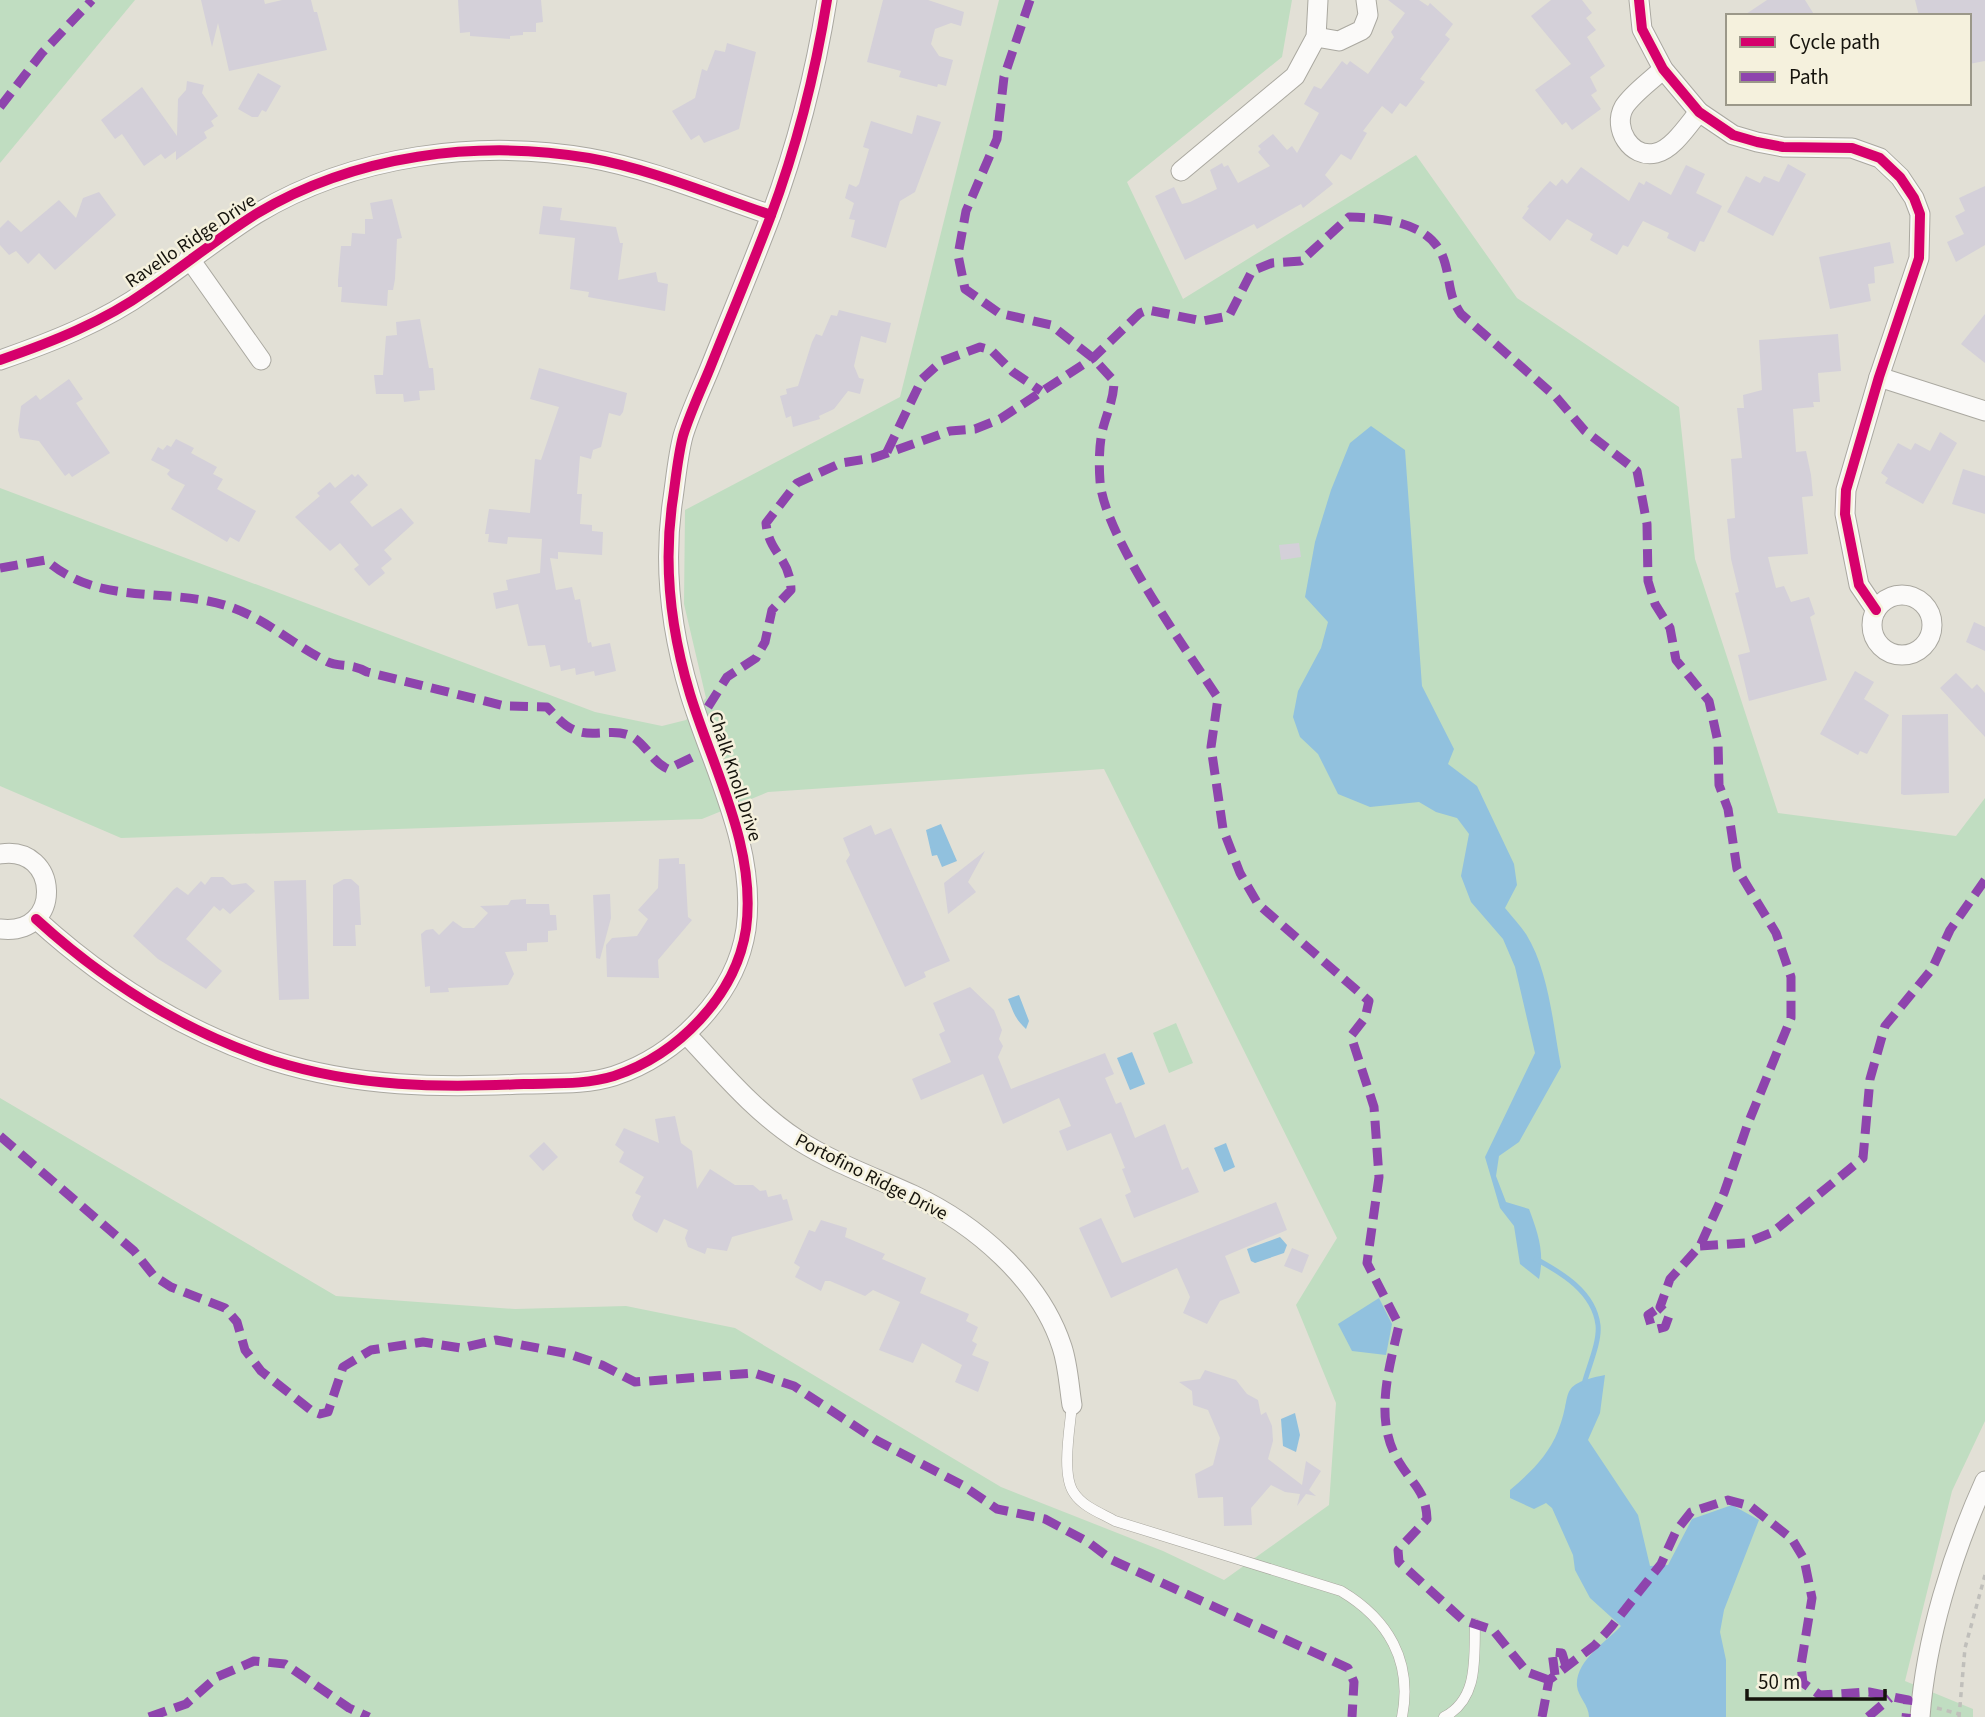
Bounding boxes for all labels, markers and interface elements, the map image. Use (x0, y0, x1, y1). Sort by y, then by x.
legend (1726, 14, 1971, 105)
text: Cycle path (1789, 27, 1880, 57)
text: Path (1789, 62, 1829, 92)
street label: Ravello Ridge Drive (120, 188, 261, 295)
street label: Chalk Knoll Drive (701, 708, 768, 845)
street label: Portofino Ridge Drive (790, 1127, 952, 1228)
scale bar (1747, 1658, 1885, 1702)
text: 50 m (1758, 1667, 1800, 1697)

